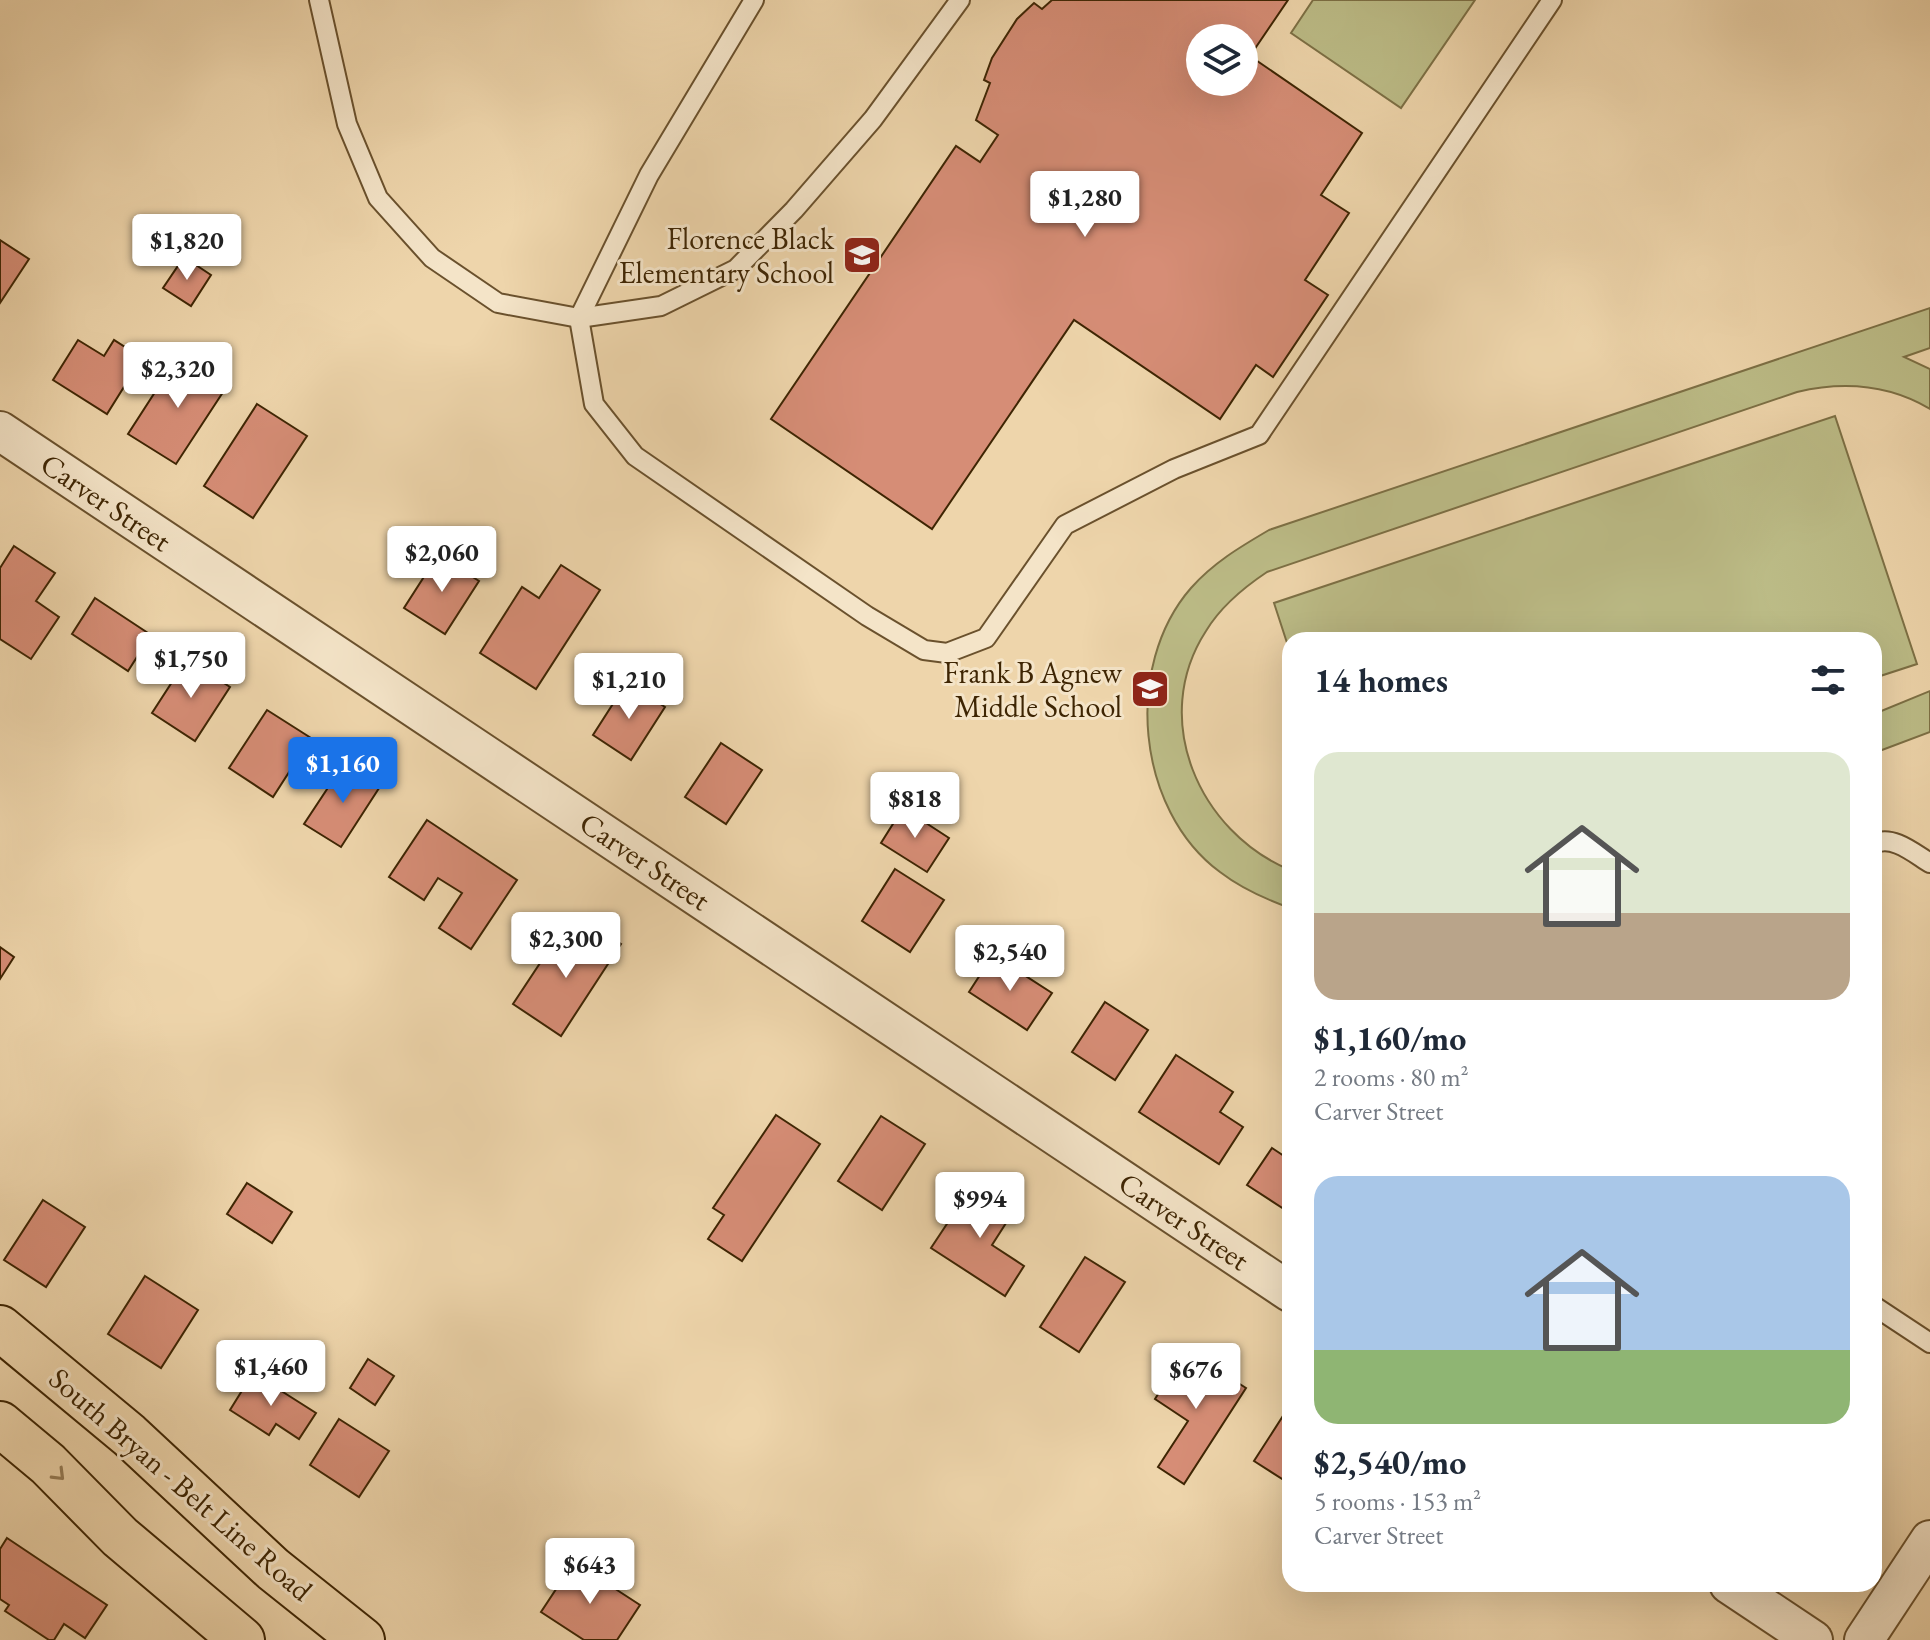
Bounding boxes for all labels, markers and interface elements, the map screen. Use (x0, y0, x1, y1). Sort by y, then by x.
map controls (1186, 24, 1258, 96)
button: layers (1186, 24, 1258, 96)
pin: $1,280 (1020, 171, 1150, 239)
text: $1,280 (1048, 180, 1122, 214)
pin: $1,820 (122, 214, 252, 282)
place label: Florence Black Elementary School (619, 219, 835, 292)
text: $1,820 (150, 223, 224, 257)
school or university icon: Florence Black Elementary School (841, 234, 883, 276)
pin: $2,320 (113, 342, 243, 410)
text: $2,320 (141, 351, 215, 385)
street label: Carver Street (33, 444, 179, 560)
pin: $2,060 (377, 526, 507, 594)
text: $2,060 (405, 535, 479, 569)
pin: $1,750 (126, 632, 256, 700)
text: $1,750 (154, 641, 228, 675)
pin: $1,210 (564, 653, 694, 721)
place label: Frank B Agnew Middle School (943, 653, 1122, 726)
text: 14 homes (1314, 658, 1448, 702)
icon: filters (1806, 658, 1850, 702)
text: $1,210 (592, 662, 666, 696)
school or university icon: Frank B Agnew Middle School (1129, 668, 1171, 710)
pin: $1,160 (278, 737, 408, 805)
text: $1,160 (306, 746, 380, 780)
pin: $818 (868, 772, 962, 840)
text: $818 (888, 781, 942, 815)
street label: Carver Street (572, 803, 718, 919)
icon: home (1510, 804, 1654, 948)
pin: $2,300 (501, 912, 631, 980)
text: $2,300 (529, 921, 603, 955)
pin: $2,540 (945, 925, 1075, 993)
text: $2,540 (973, 934, 1047, 968)
text: $1,160/mo (1314, 1016, 1466, 1060)
text: 2 rooms · 80 m² (1314, 1060, 1469, 1094)
text: Carver Street (1314, 1094, 1443, 1128)
street label: Carver Street (1111, 1163, 1257, 1279)
pin: $994 (933, 1172, 1027, 1240)
text: $994 (953, 1181, 1007, 1215)
icon: home (1510, 1228, 1654, 1372)
pin: $1,460 (206, 1340, 336, 1408)
pin: $676 (1149, 1343, 1243, 1411)
text: $1,460 (234, 1349, 308, 1383)
text: $676 (1169, 1352, 1223, 1386)
street label: South Bryan - Belt Line Road (41, 1359, 322, 1610)
text: $2,540/mo (1314, 1440, 1466, 1484)
one-way arrow (49, 1466, 64, 1480)
text: 5 rooms · 153 m² (1314, 1484, 1481, 1518)
text: Carver Street (1314, 1518, 1443, 1552)
pin: $643 (543, 1538, 637, 1606)
text: $643 (563, 1547, 617, 1581)

